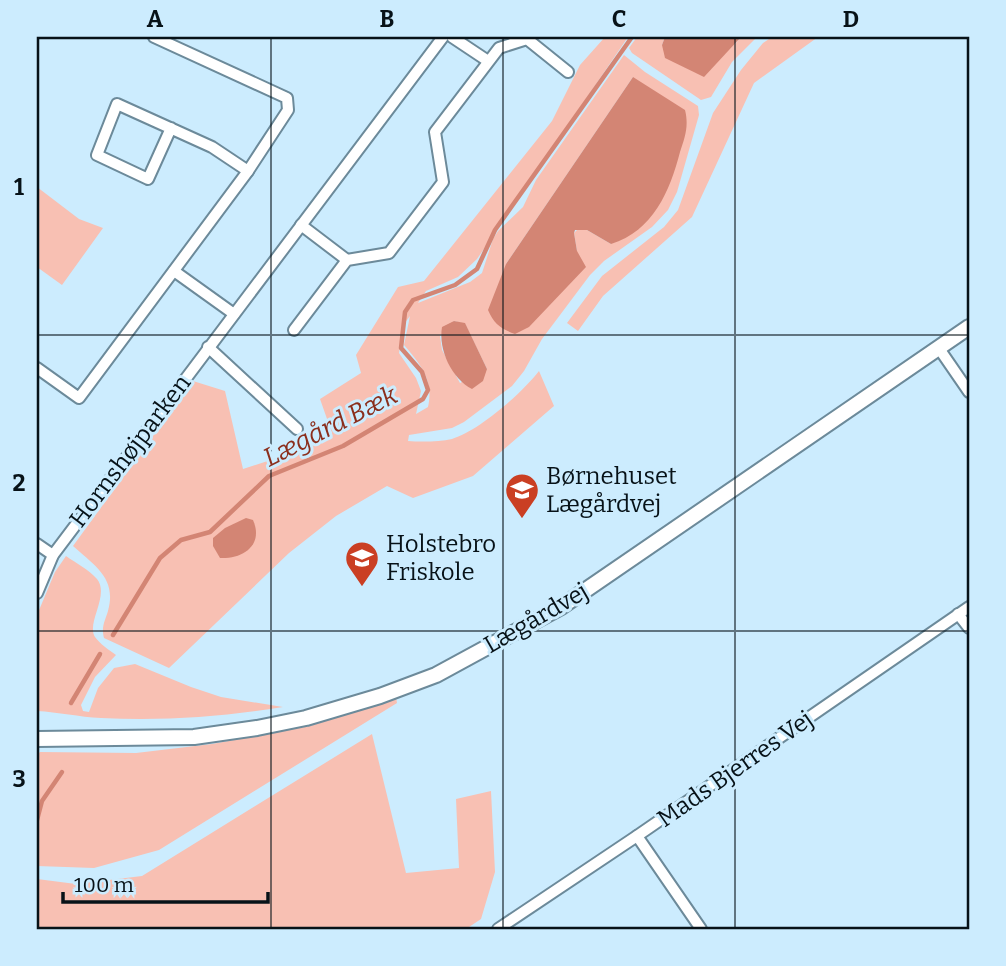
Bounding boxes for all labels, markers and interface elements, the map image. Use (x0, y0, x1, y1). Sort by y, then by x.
text: A (147, 5, 164, 33)
text: B (380, 5, 394, 33)
text: C (612, 5, 626, 33)
text: D (843, 5, 859, 33)
text: 1 (14, 173, 24, 201)
street label: Hornshøjparken (64, 369, 196, 533)
water label: Lægård Bæk (258, 379, 403, 473)
place label: Børnehuset Lægårdvej (546, 462, 677, 518)
text: 2 (13, 469, 26, 497)
school or university icon: Børnehuset Lægårdvej (503, 471, 541, 520)
place label: Holstebro Friskole (386, 530, 496, 586)
school or university icon: Holstebro Friskole (343, 539, 381, 588)
street label: Lægårdvej (479, 577, 593, 659)
street label: Mads Bjerres Vej (652, 705, 818, 833)
text: 3 (12, 765, 26, 793)
scale bar (63, 861, 268, 905)
text: 100 m (74, 872, 134, 898)

